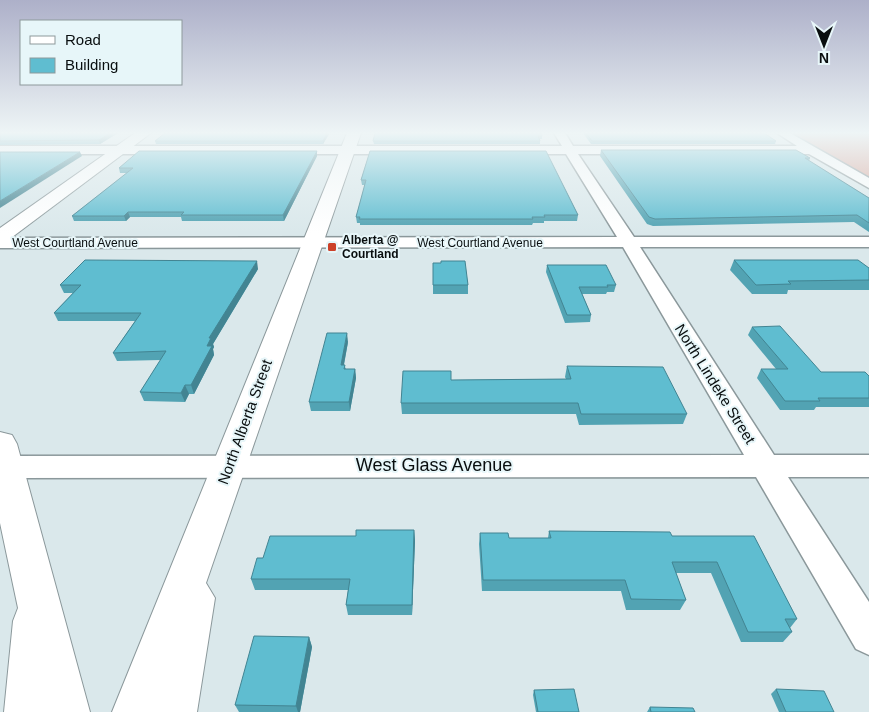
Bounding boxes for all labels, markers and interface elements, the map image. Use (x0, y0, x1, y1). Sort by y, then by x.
legend (20, 20, 182, 85)
north arrow (799, 20, 849, 70)
text: Road (65, 31, 101, 48)
text: N (819, 50, 829, 66)
text: Building (65, 56, 118, 73)
place label: Alberta @ Courtland (342, 233, 399, 261)
street label: West Courtland Avenue (12, 236, 138, 250)
street label: West Courtland Avenue (417, 236, 543, 250)
marker: Alberta @ Courtland (326, 241, 338, 253)
street label: North Lindeke Street (672, 321, 760, 447)
street label: North Alberta Street (214, 356, 275, 487)
street label: West Glass Avenue (356, 455, 512, 475)

